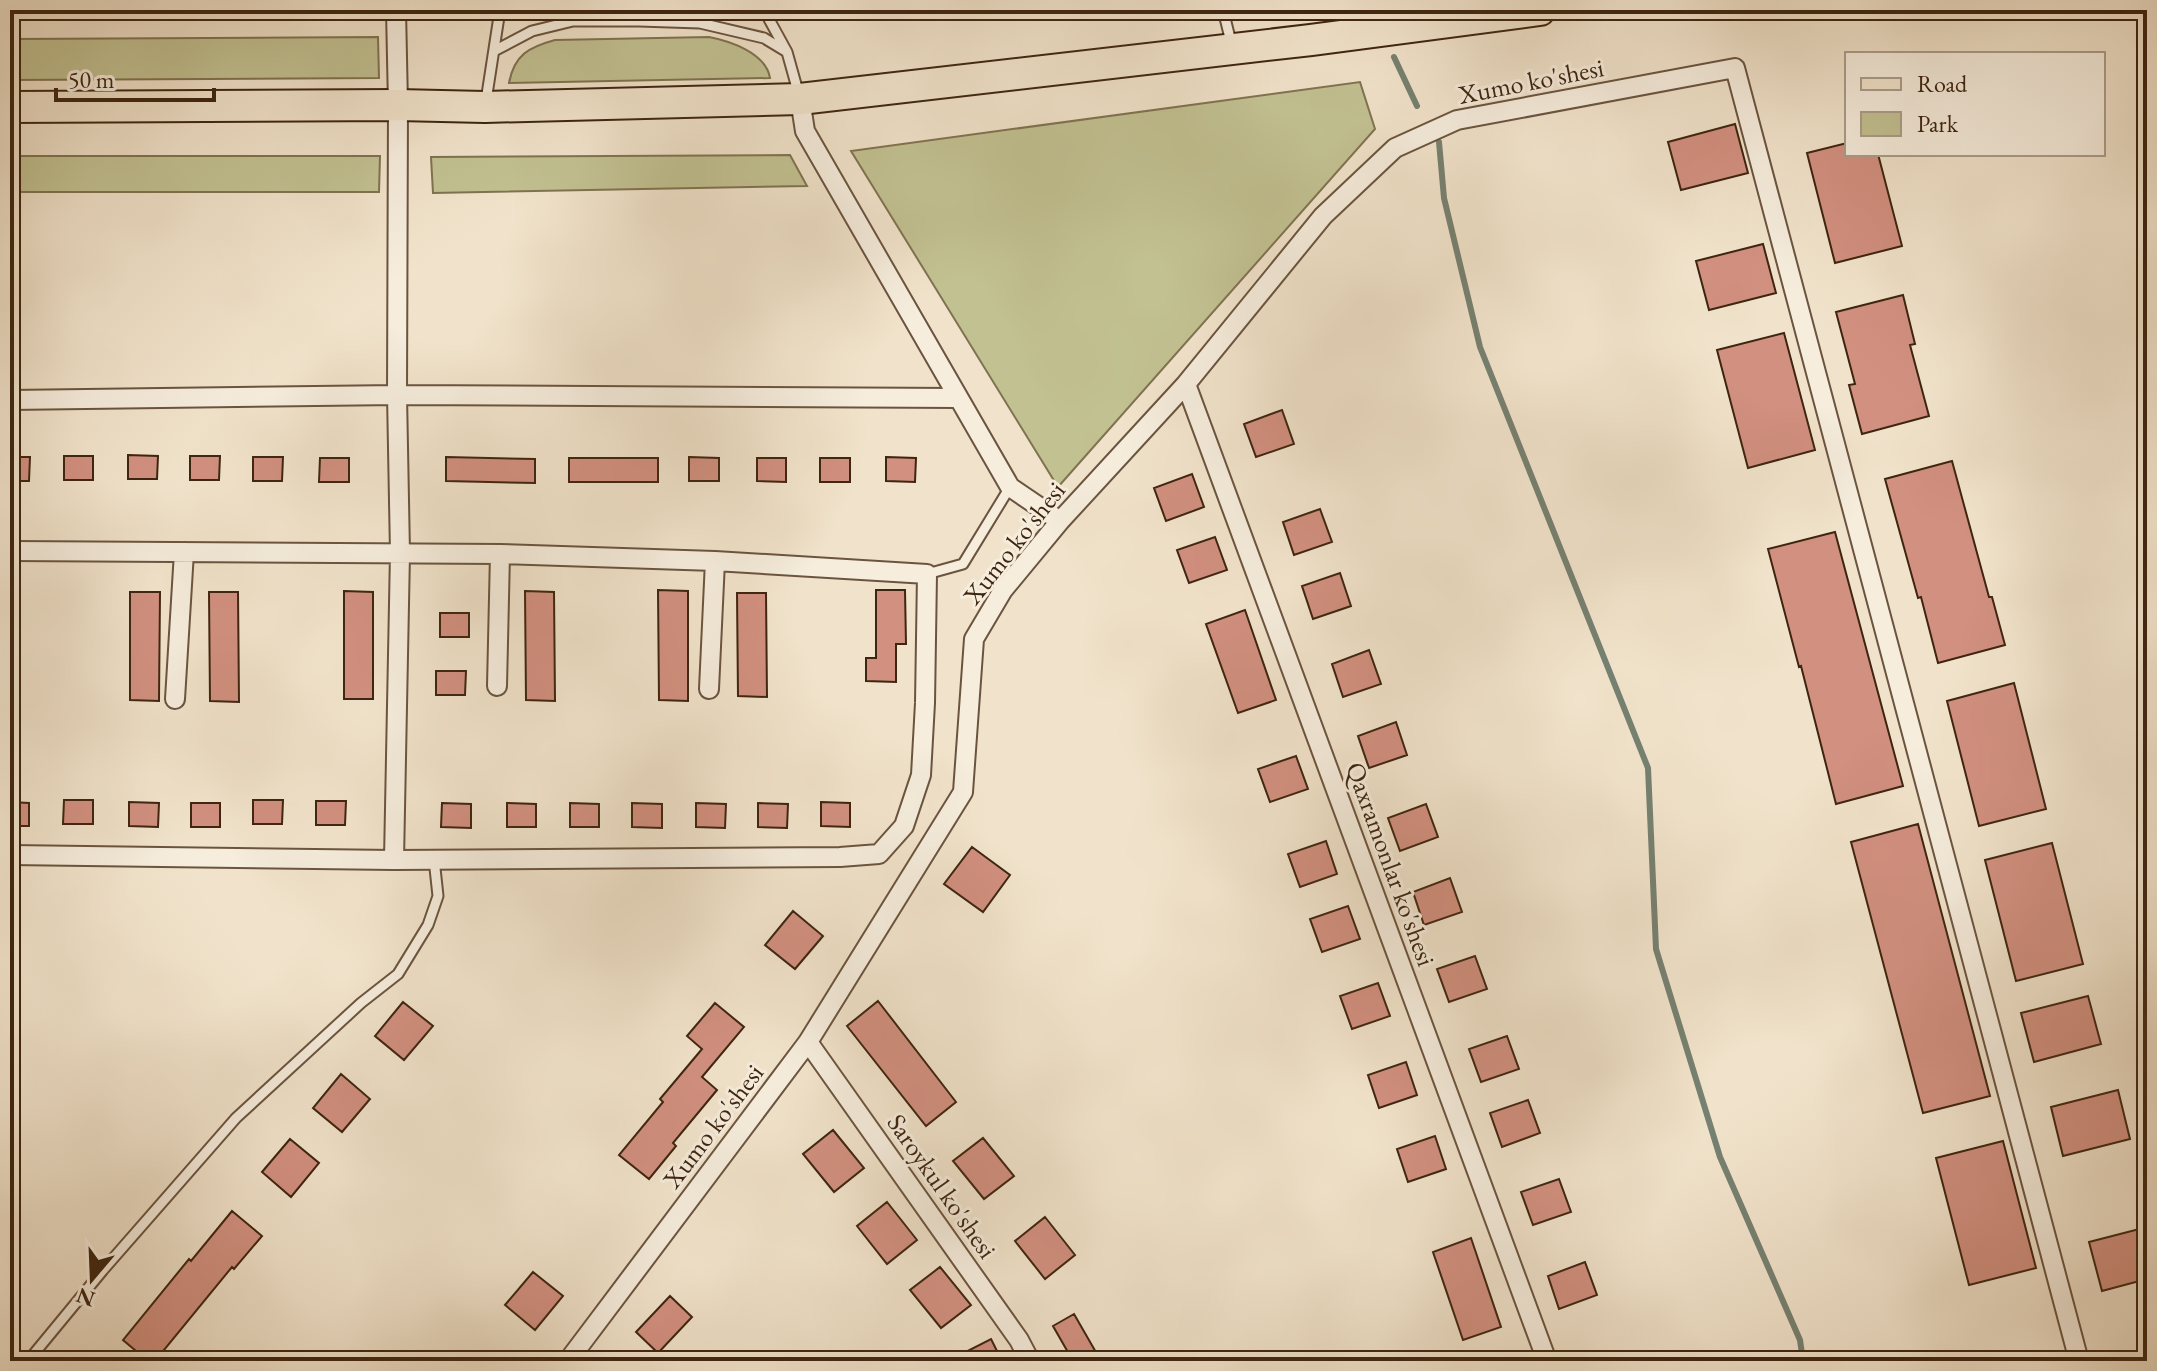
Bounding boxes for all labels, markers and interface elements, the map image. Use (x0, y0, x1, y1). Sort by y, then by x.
street label: Xumo ko'shesi (1454, 50, 1607, 112)
scale bar (56, 52, 214, 102)
legend (1845, 52, 2105, 156)
text: 50 m (68, 64, 115, 95)
text: Road (1917, 68, 1968, 99)
text: Park (1917, 108, 1959, 139)
street label: Xumo ko'shesi (955, 474, 1073, 612)
street label: Qaxramonlar ko'shesi (1338, 757, 1444, 971)
street label: Xumo ko'shesi (654, 1057, 771, 1196)
street label: Saroykul ko'shesi (880, 1107, 1004, 1265)
north arrow (52, 1239, 132, 1319)
text: N (72, 1281, 99, 1314)

